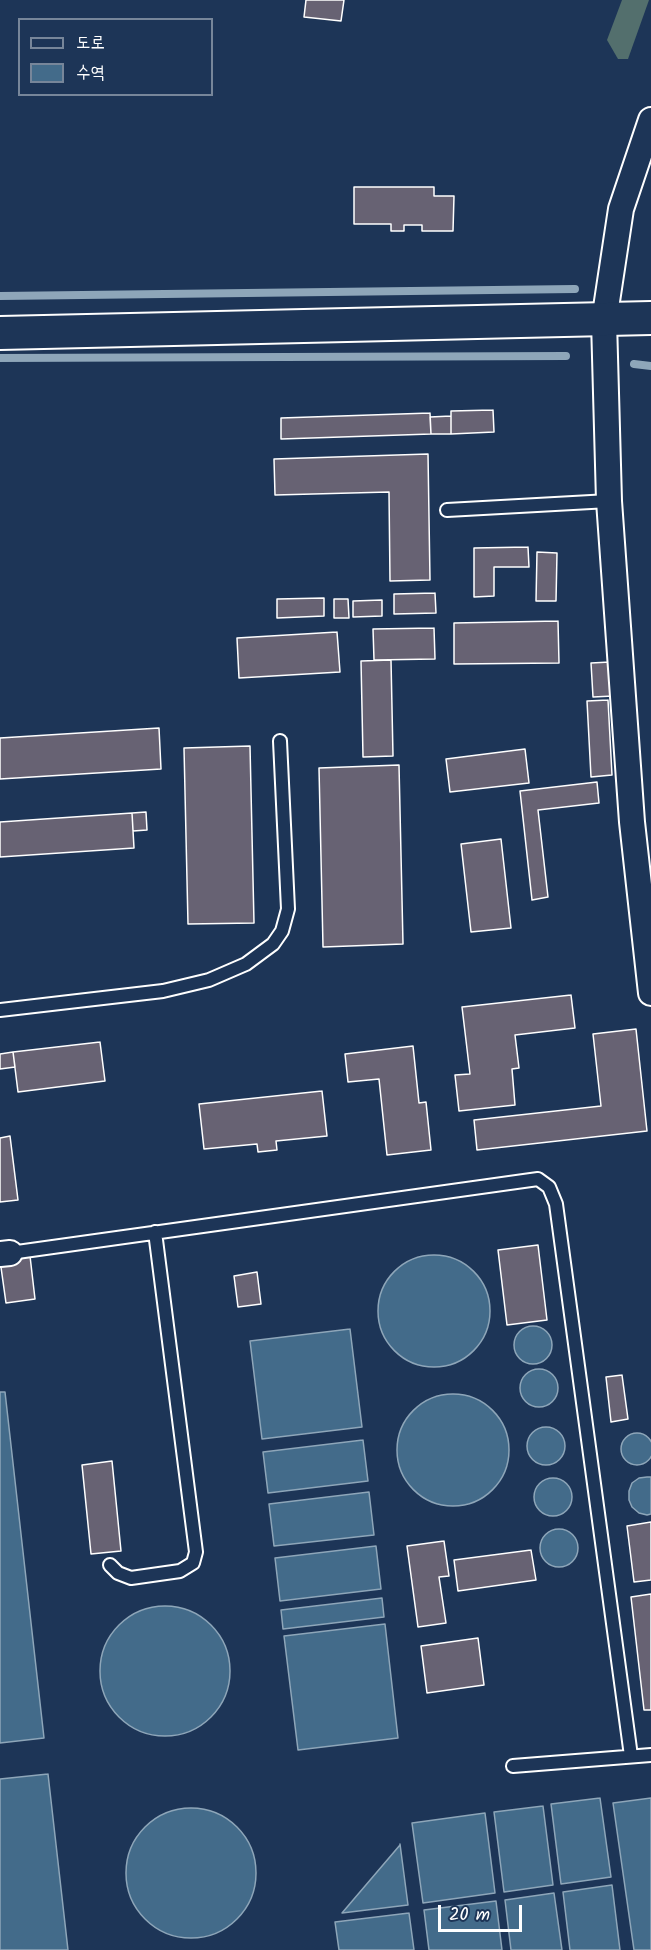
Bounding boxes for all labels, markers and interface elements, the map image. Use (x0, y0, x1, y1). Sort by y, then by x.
legend (18, 18, 213, 96)
text: 도로 (76, 29, 105, 58)
text: 수역 (76, 59, 105, 88)
scale bar (441, 1893, 525, 1931)
text: 20 m (449, 1901, 490, 1930)

